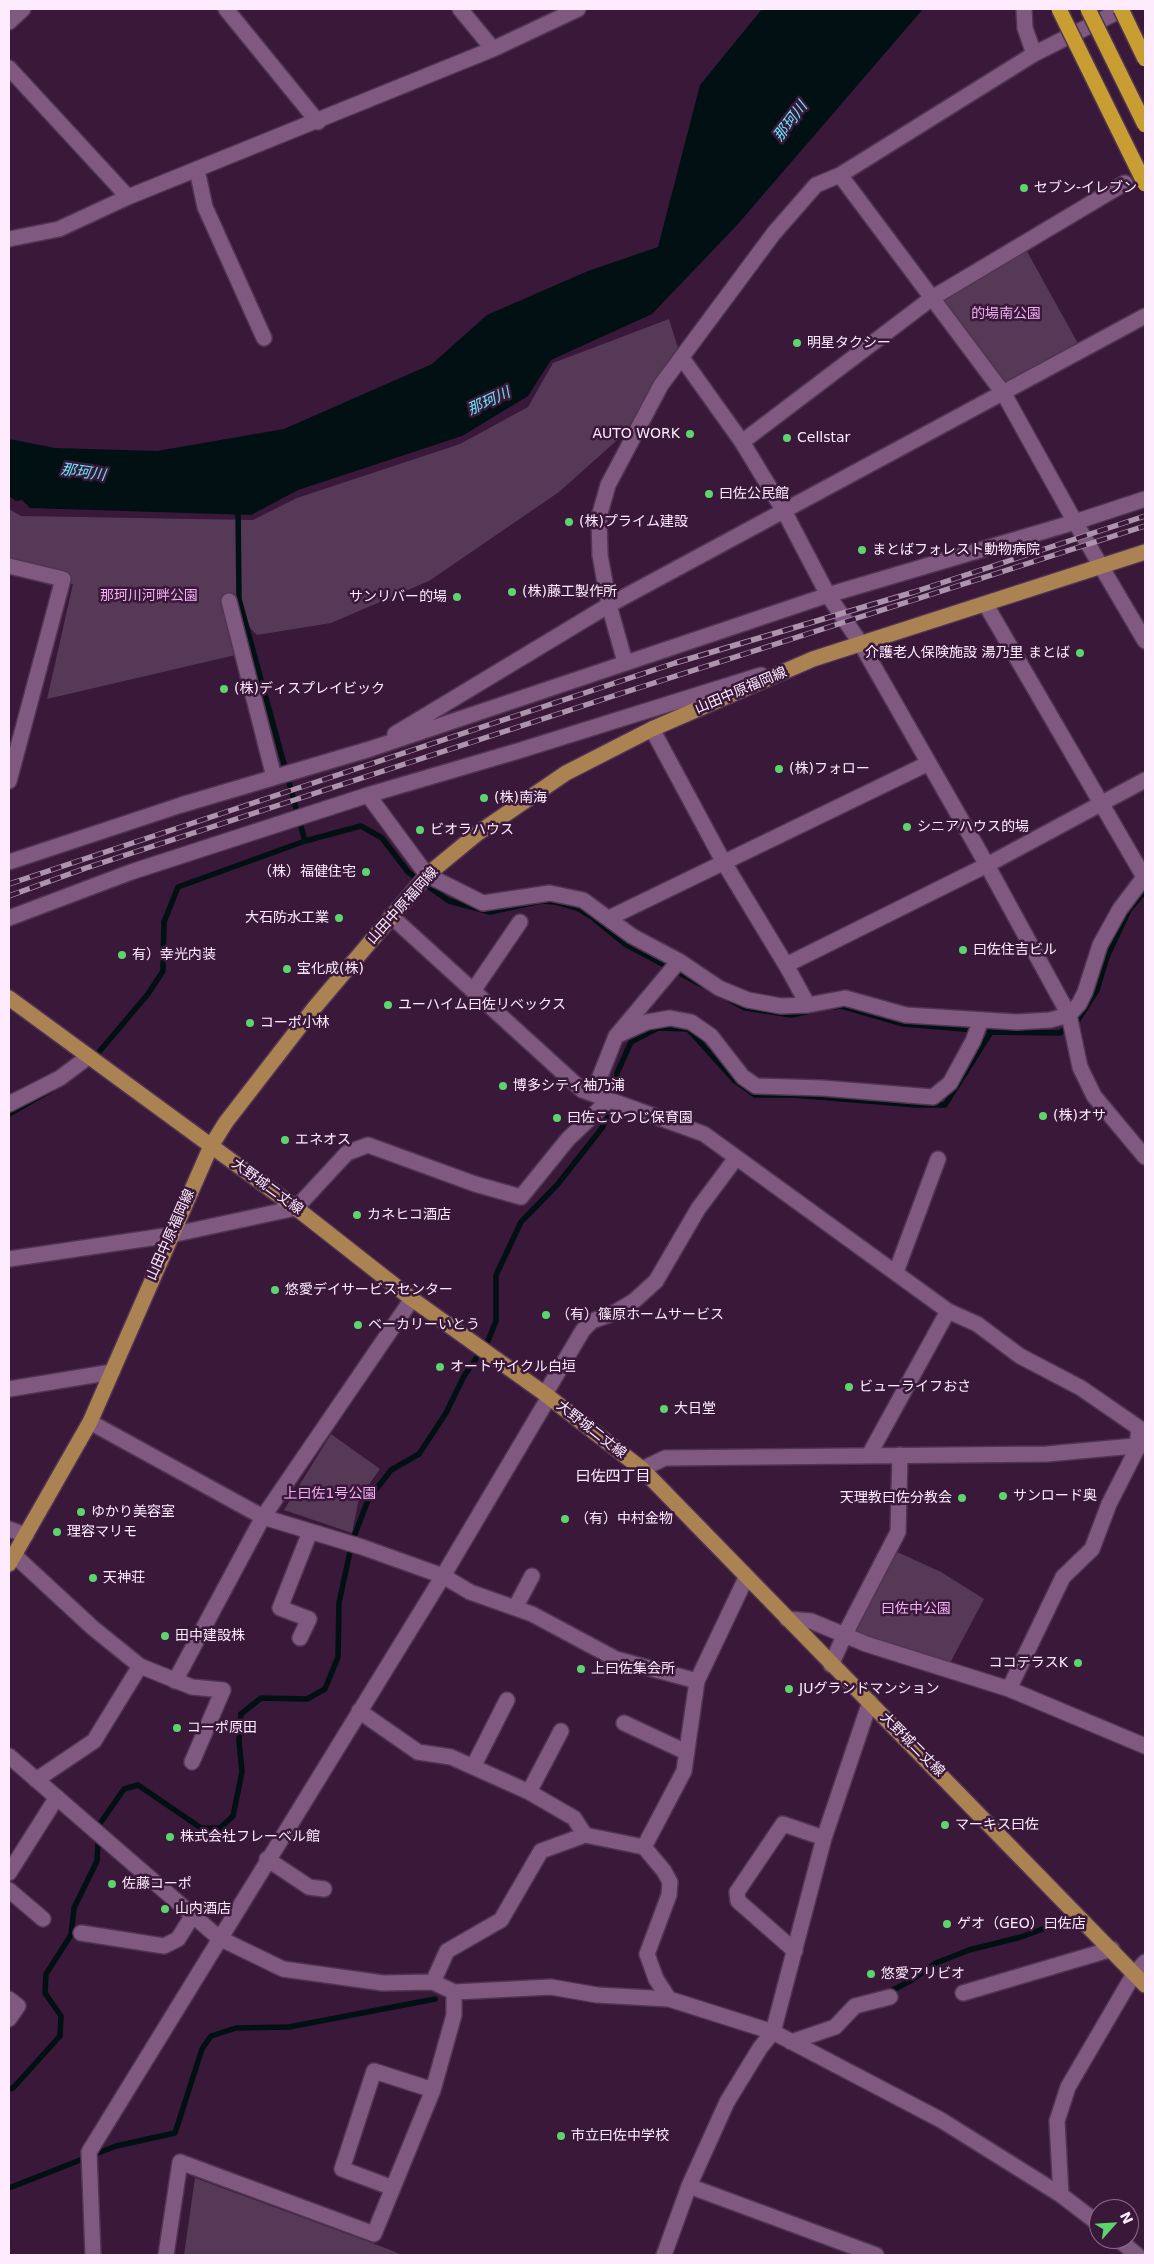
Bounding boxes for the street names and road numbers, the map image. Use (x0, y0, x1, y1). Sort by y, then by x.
street label: 山田中原福岡線 (693, 664, 789, 718)
street label: 山田中原福岡線 (364, 864, 442, 948)
street label: 大野城二丈線 (228, 1156, 306, 1218)
street label: 山田中原福岡線 (143, 1187, 199, 1283)
street label: 大野城二丈線 (553, 1398, 629, 1462)
street label: 大野城二丈線 (876, 1709, 948, 1781)

